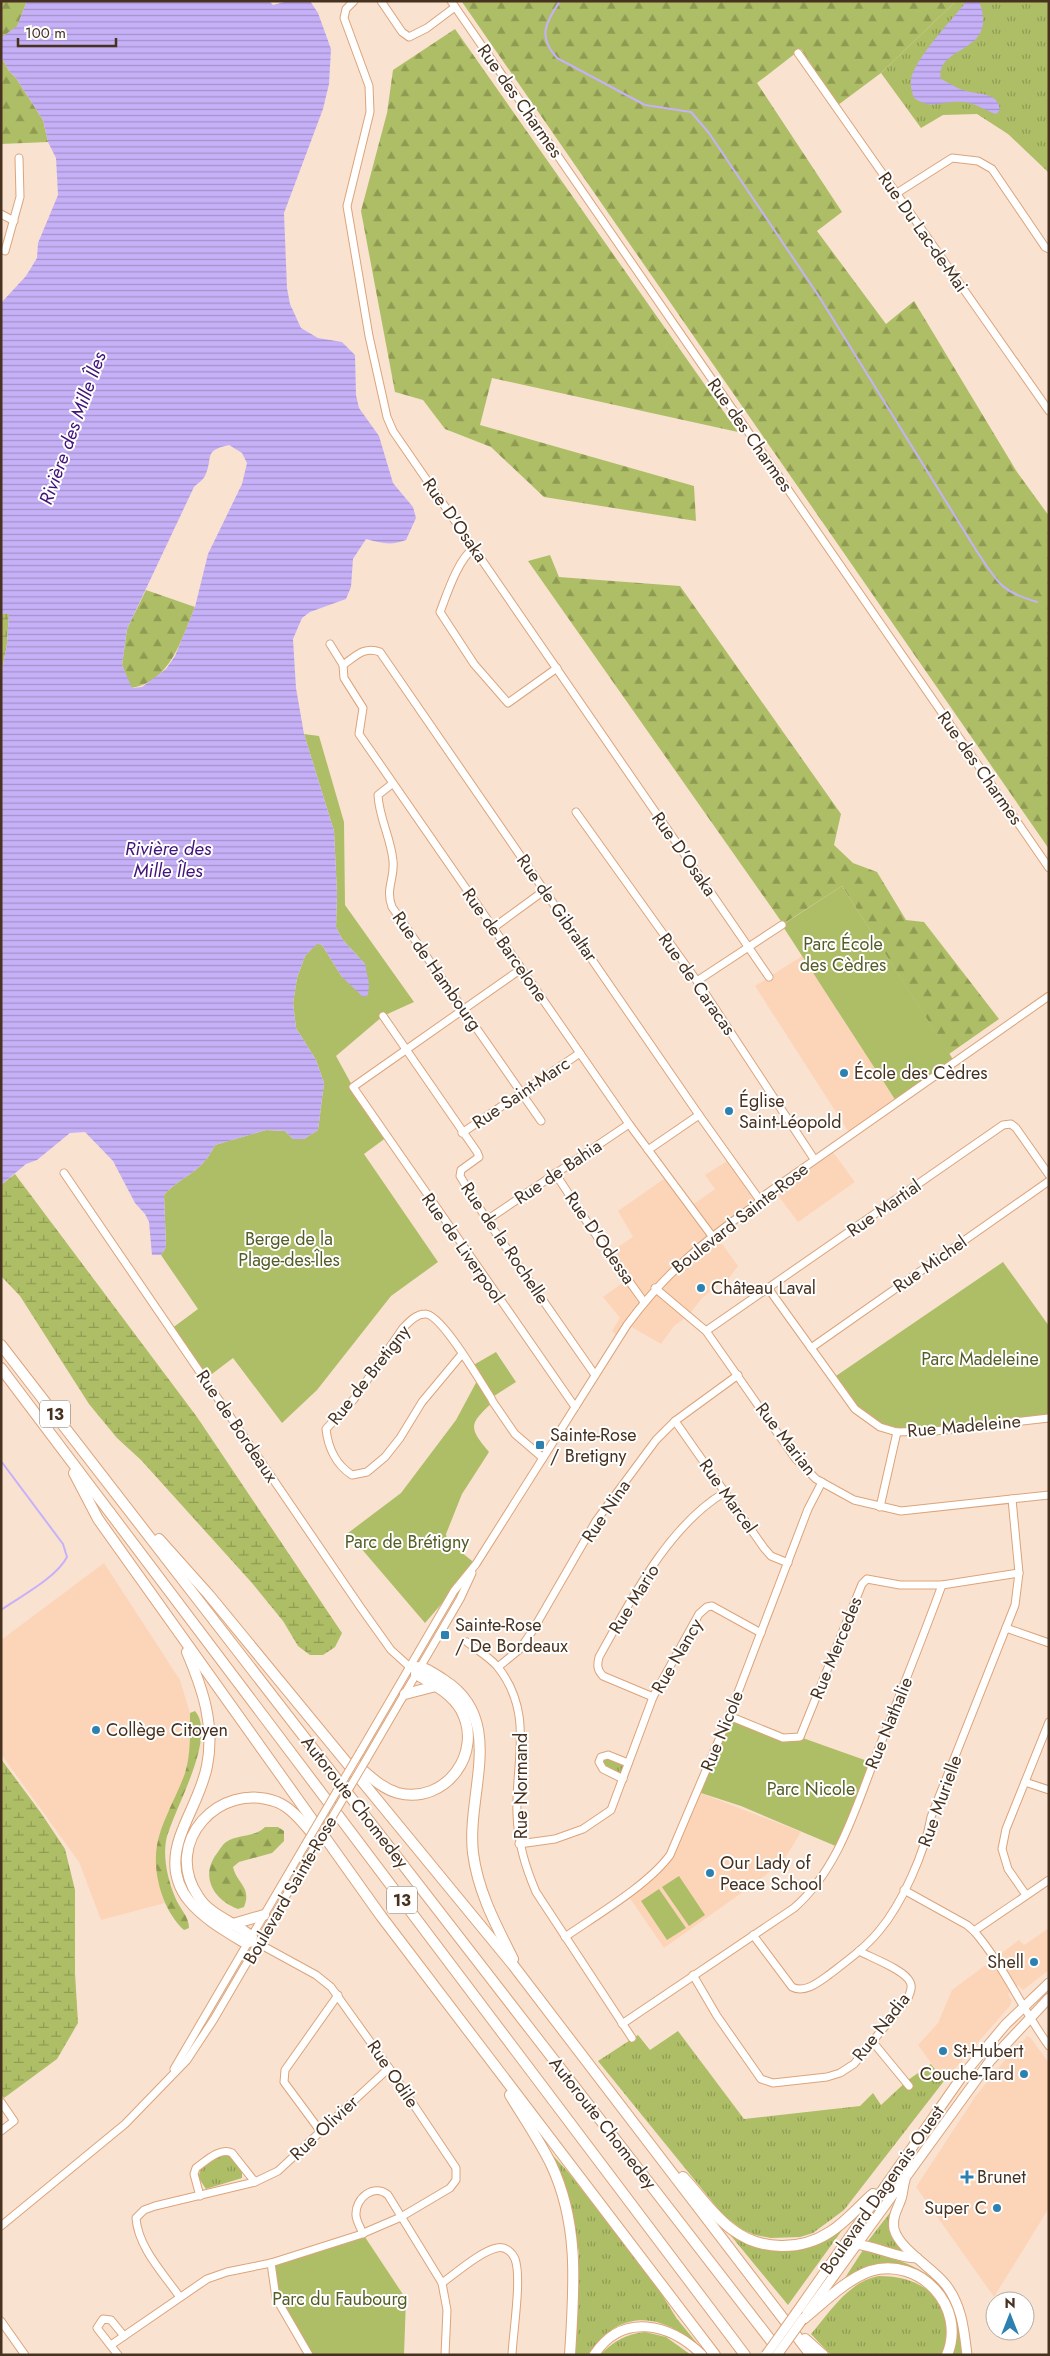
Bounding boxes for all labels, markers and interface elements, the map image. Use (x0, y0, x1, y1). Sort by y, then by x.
scale bar (18, 15, 115, 47)
text: 100 m (25, 22, 66, 44)
street label: Rue des Charmes (471, 39, 569, 163)
street label: Rue Du Lac-de-Mai (872, 167, 974, 297)
water label: Rivière des Mille Îles (32, 347, 113, 508)
street label: Rue des Charmes (701, 373, 799, 497)
street label: Rue D'Osaka (416, 473, 494, 567)
street label: Rue des Charmes (931, 706, 1029, 830)
street label: Rue D'Osaka (645, 807, 723, 901)
water label: Rivière des Mille Îles (125, 835, 212, 884)
street label: Rue de Gibraltar (510, 849, 604, 968)
street label: Rue de Barcelone (456, 883, 554, 1007)
street label: Rue de Hambourg (386, 906, 488, 1036)
street label: Rue de Caracas (652, 928, 742, 1040)
park label: Parc École des Cèdres (800, 931, 886, 978)
street label: Rue Saint-Marc (467, 1051, 575, 1135)
place label: École des Cèdres (854, 1060, 988, 1086)
marker: École des Cèdres (838, 1067, 850, 1079)
place label: Église Saint-Léopold (739, 1088, 841, 1135)
marker: Église Saint-Léopold (723, 1105, 735, 1117)
street label: Rue de Bahia (509, 1133, 607, 1211)
street label: Boulevard Sainte-Rose (666, 1156, 814, 1280)
street label: Rue Martial (842, 1173, 926, 1243)
street label: Rue de la Rochelle (454, 1177, 556, 1309)
street label: Rue D'Odessa (558, 1186, 642, 1290)
street label: Rue de Liverpool (415, 1188, 511, 1308)
park label: Berge de la Plage-des-Îles (238, 1226, 340, 1273)
street label: Rue Michel (888, 1229, 972, 1299)
place label: Château Laval (711, 1275, 816, 1301)
marker: Château Laval (695, 1282, 707, 1294)
street label: Rue de Bretigny (322, 1319, 417, 1431)
park label: Parc Madeleine (921, 1346, 1039, 1372)
street label: Rue de Bordeaux (190, 1365, 284, 1488)
street label: Rue Marian (749, 1397, 823, 1481)
road number: 13 (40, 1400, 70, 1428)
street label: Rue Madeleine (906, 1408, 1022, 1444)
place label: Sainte-Rose / Bretigny (550, 1422, 636, 1469)
marker: Sainte-Rose / Bretigny (534, 1439, 546, 1451)
street label: Rue Marcel (693, 1454, 763, 1538)
street label: Rue Nina (575, 1474, 637, 1548)
park label: Parc de Brétigny (345, 1529, 469, 1555)
street label: Rue Mario (602, 1559, 666, 1639)
street label: Rue Mercedes (804, 1593, 868, 1703)
place label: Sainte-Rose / De Bordeaux (455, 1612, 568, 1659)
street label: Rue Nancy (645, 1614, 709, 1698)
marker: Sainte-Rose / De Bordeaux (439, 1629, 451, 1641)
street label: Rue Nathalie (859, 1673, 919, 1773)
street label: Rue Nicole (694, 1687, 750, 1775)
place label: Collège Citoyen (106, 1717, 228, 1743)
marker: Collège Citoyen (90, 1724, 102, 1736)
street label: Autoroute Chomedey (295, 1730, 415, 1874)
street label: Rue Normand (508, 1733, 534, 1839)
street label: Rue Murielle (911, 1751, 969, 1851)
park label: Parc Nicole (767, 1776, 855, 1802)
street label: Boulevard Sainte-Rose (237, 1811, 343, 1969)
place label: Our Lady of Peace School (720, 1850, 822, 1897)
marker: Our Lady of Peace School (704, 1867, 716, 1879)
road number: 13 (387, 1886, 417, 1914)
place label: Shell (987, 1949, 1024, 1975)
marker: Shell (1028, 1956, 1040, 1968)
street label: Rue Nadia (846, 1987, 916, 2067)
street label: Rue Odile (361, 2035, 425, 2113)
place label: St-Hubert (953, 2038, 1024, 2064)
marker: St-Hubert (937, 2045, 949, 2057)
street label: Autoroute Chomedey (543, 2051, 663, 2195)
place label: Couche-Tard (920, 2061, 1014, 2087)
marker: Couche-Tard (1018, 2068, 1030, 2080)
street label: Rue Olivier (284, 2089, 365, 2167)
street label: Boulevard Dagenais Ouest (814, 2100, 951, 2280)
place label: Brunet (977, 2164, 1026, 2190)
marker: Brunet (961, 2171, 973, 2183)
place label: Super C (924, 2195, 987, 2221)
marker: Super C (991, 2202, 1003, 2214)
park label: Parc du Faubourg (272, 2286, 408, 2312)
north arrow (985, 2291, 1035, 2341)
text: N (1004, 2293, 1016, 2313)

